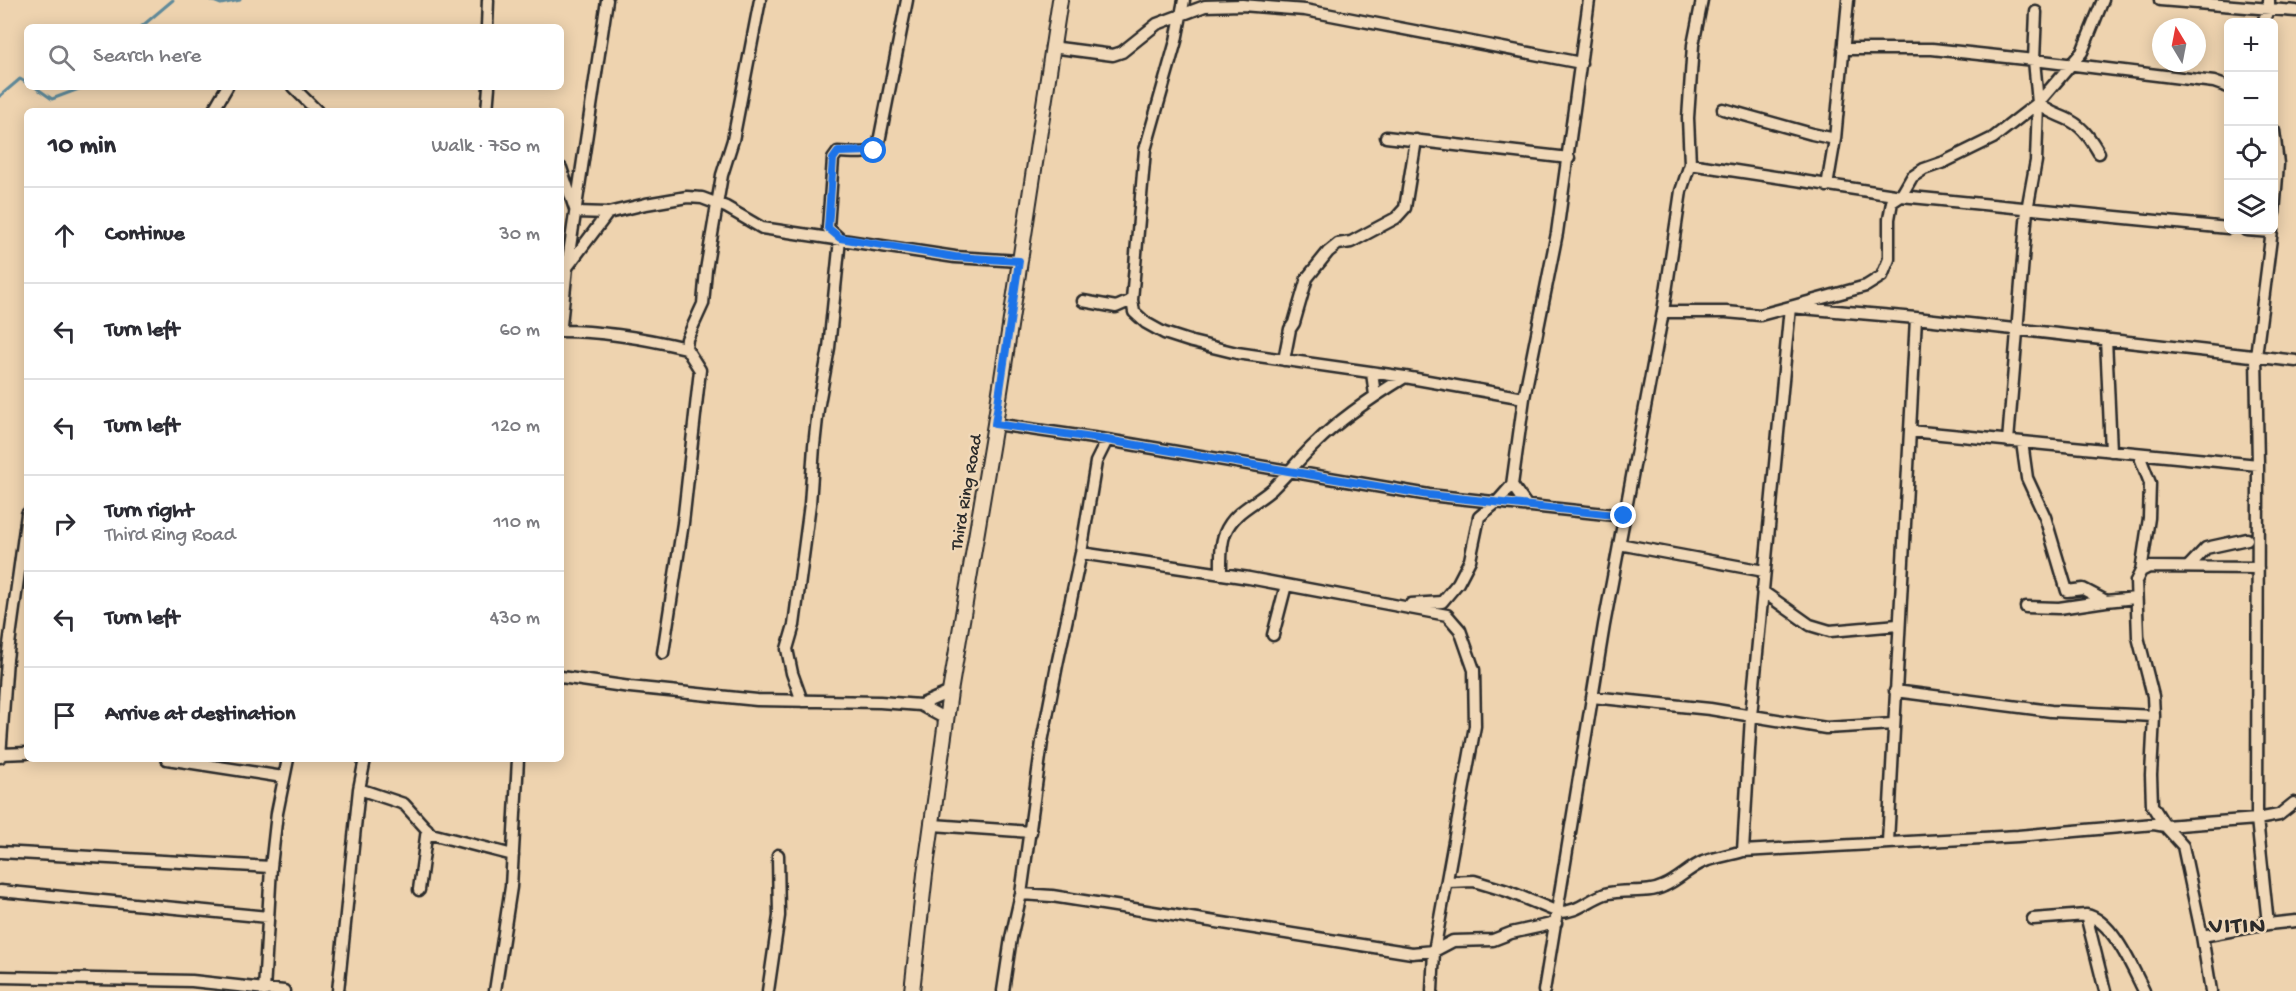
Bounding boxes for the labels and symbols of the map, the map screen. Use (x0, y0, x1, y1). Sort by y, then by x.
north arrow (2152, 18, 2206, 72)
route start (860, 137, 886, 163)
street label: Third Ring Road (947, 431, 988, 553)
route end (1610, 502, 1636, 528)
district label: VITIN (2208, 913, 2267, 942)

